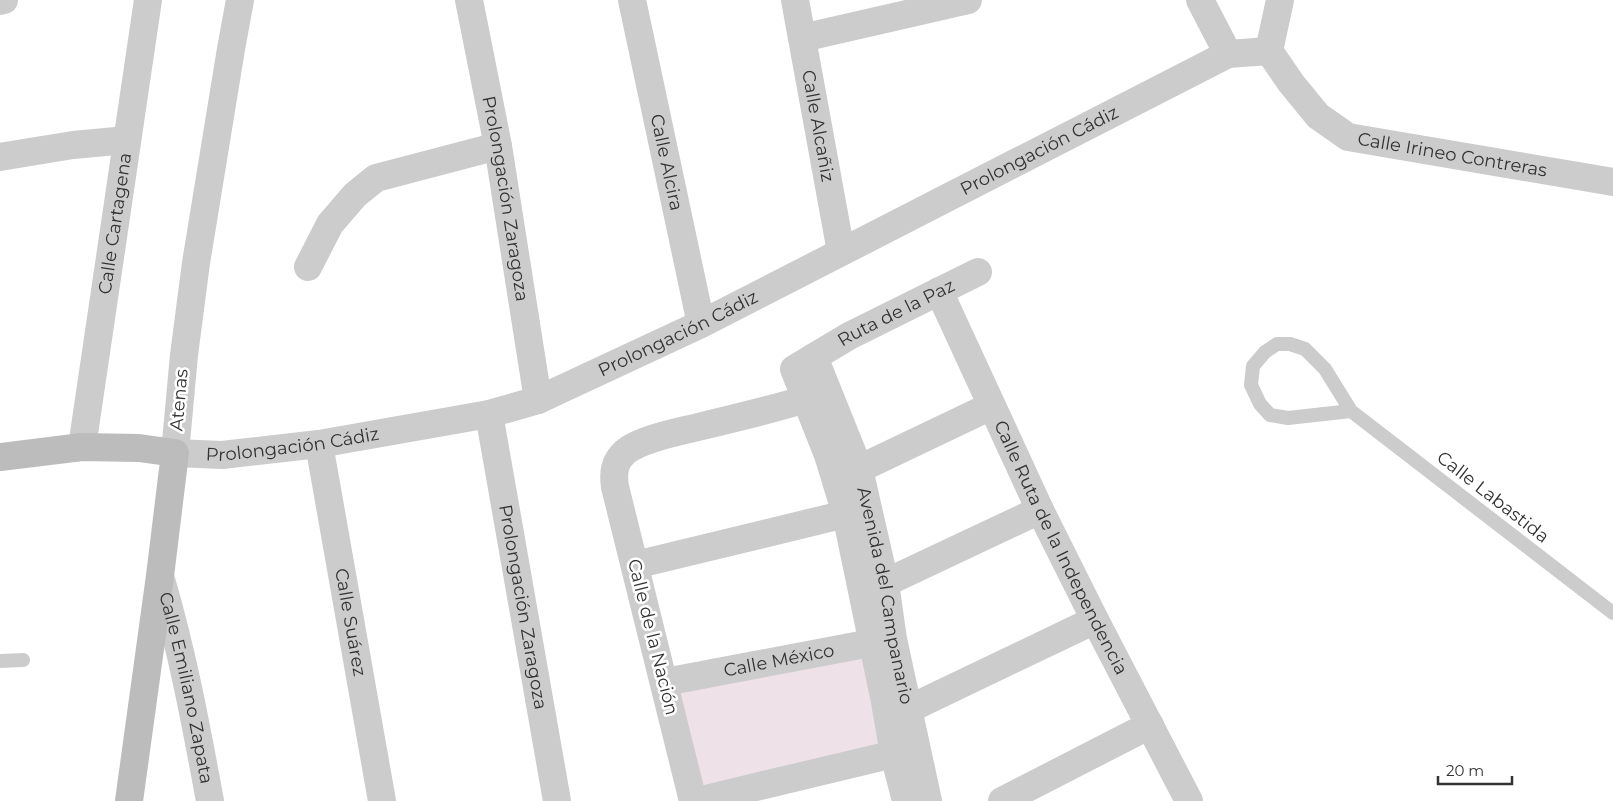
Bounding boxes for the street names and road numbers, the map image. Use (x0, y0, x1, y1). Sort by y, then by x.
street label: Calle Alcañiz (797, 68, 839, 184)
street label: Prolongación Zaragoza (477, 94, 533, 303)
street label: Prolongación Cádiz (957, 101, 1122, 200)
street label: Calle Alcira (646, 112, 688, 213)
street label: Calle Irineo Contreras (1356, 128, 1549, 182)
street label: Calle Cartagena (94, 151, 136, 296)
street label: Ruta de la Paz (833, 274, 958, 351)
street label: Prolongación Cádiz (595, 286, 762, 381)
street label: Atenas (165, 368, 193, 432)
street label: Calle Ruta de la Independencia (989, 417, 1132, 678)
street label: Prolongación Cádiz (205, 423, 381, 466)
street label: Calle Labastida (1433, 446, 1553, 548)
street label: Avenida del Campanario (852, 485, 918, 706)
street label: Prolongación Zaragoza (494, 503, 552, 711)
street label: Calle de la Nación (623, 557, 683, 717)
street label: Calle Suárez (330, 566, 371, 678)
street label: Calle Emiliano Zapata (154, 590, 218, 786)
street label: Calle México (722, 639, 836, 682)

